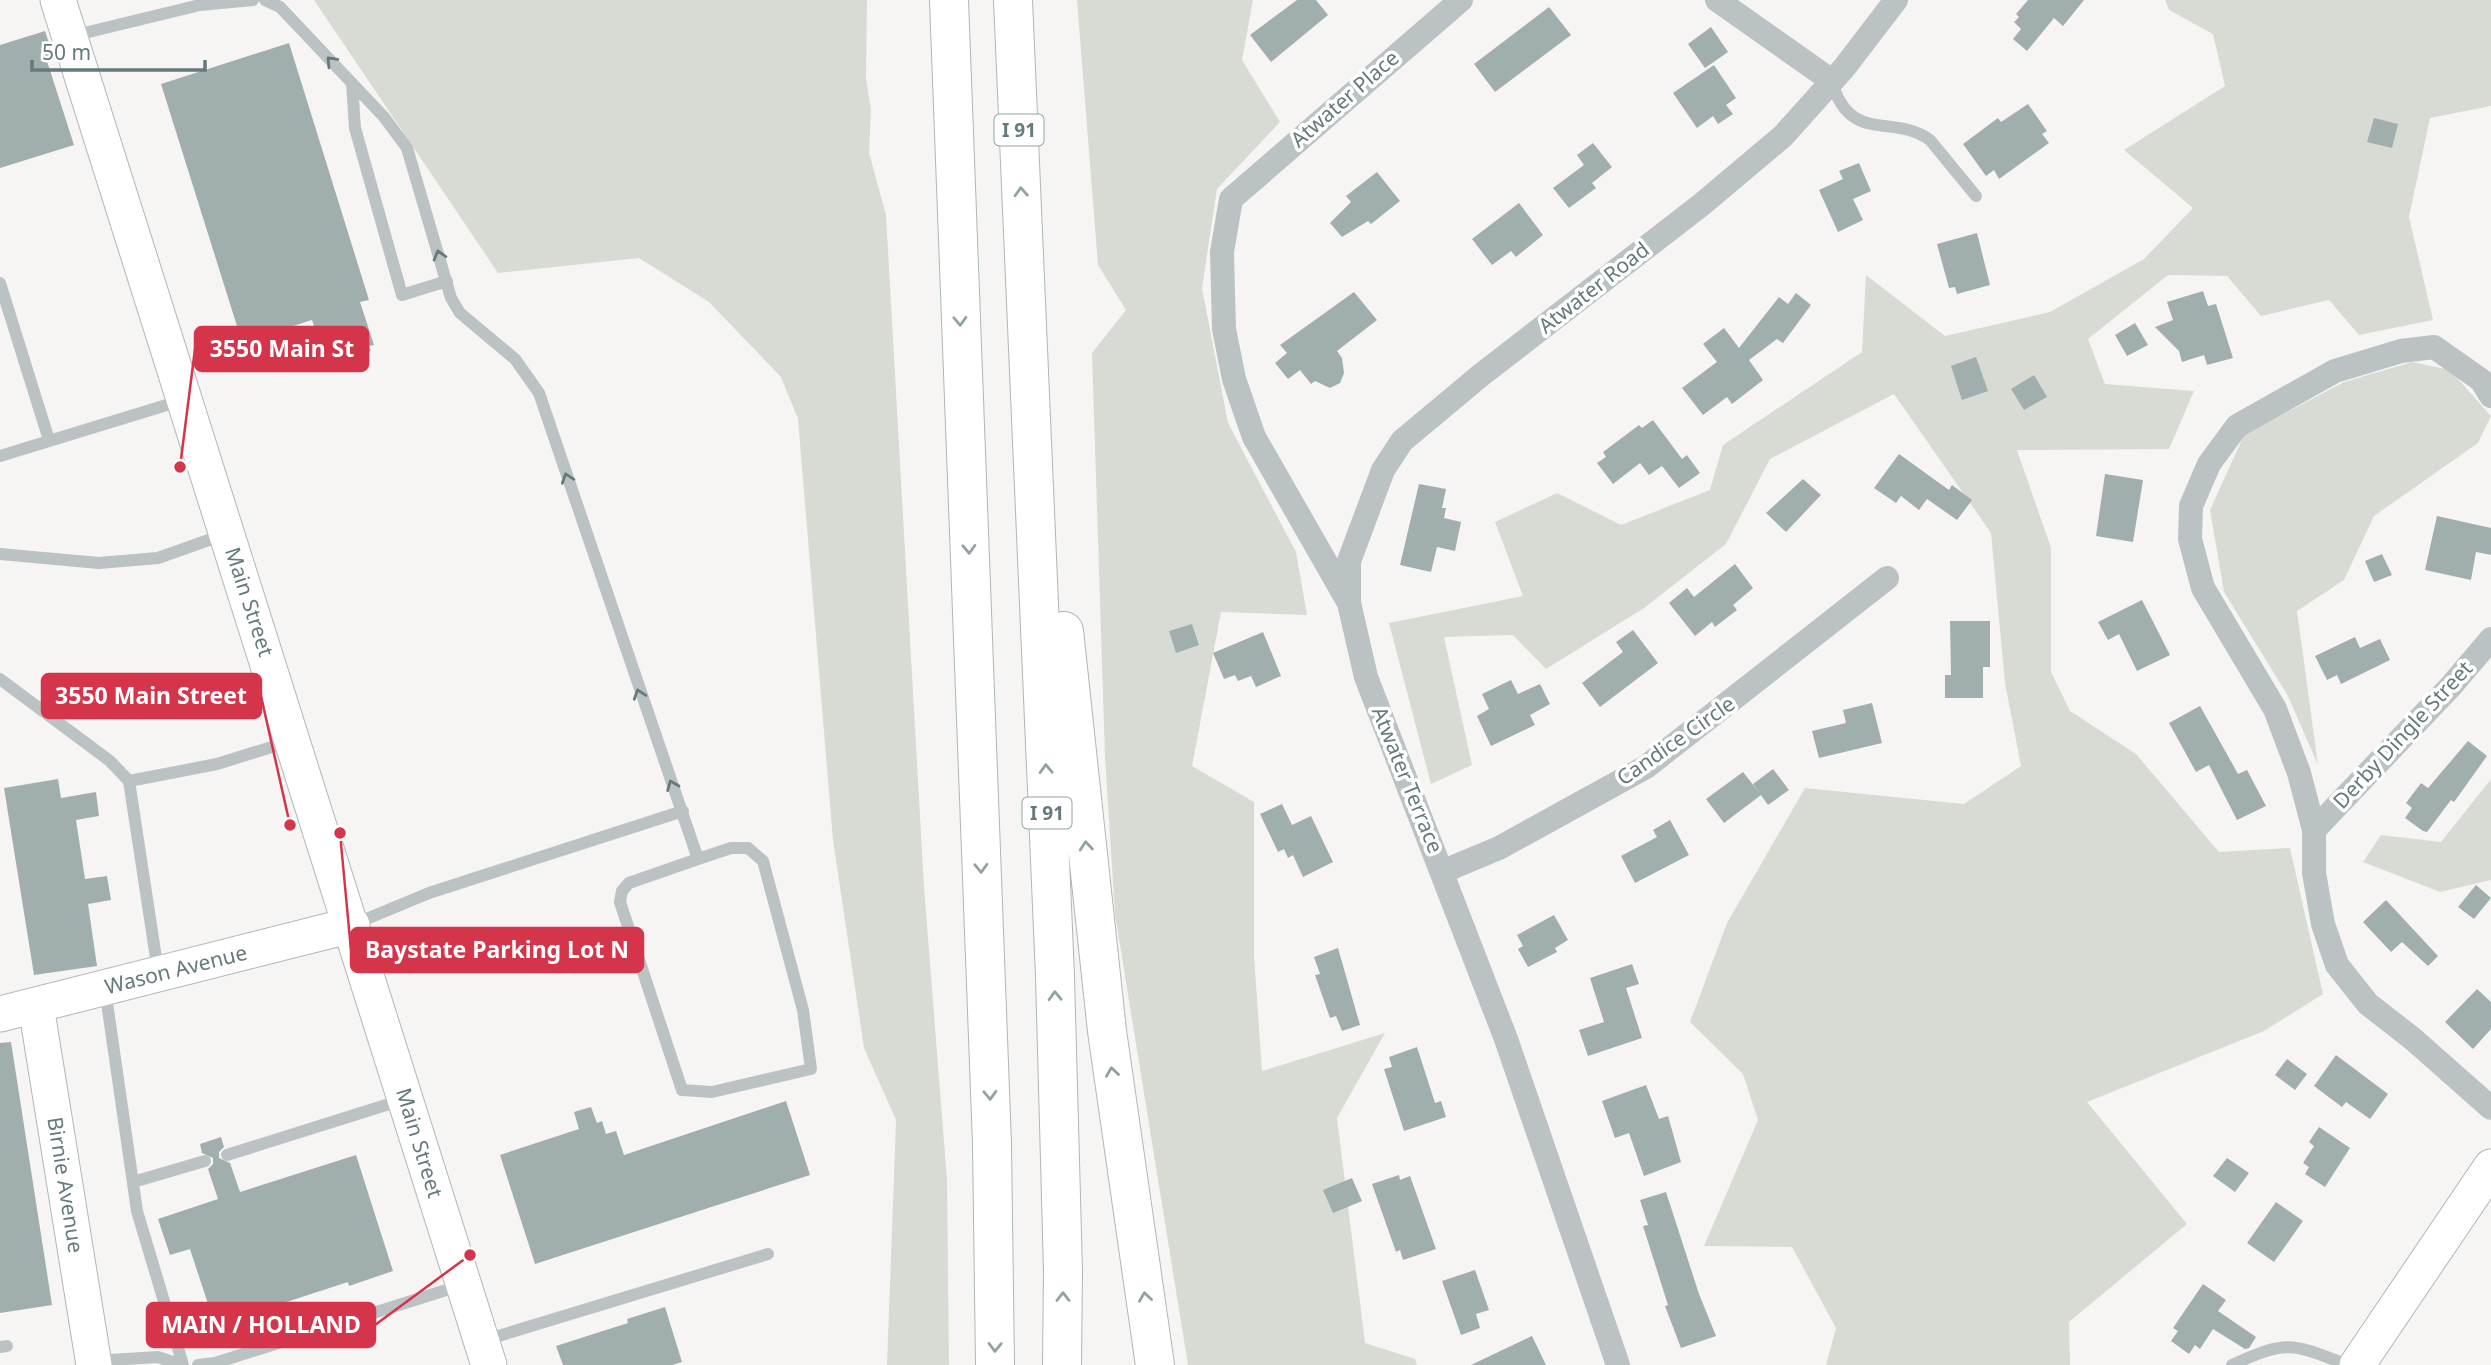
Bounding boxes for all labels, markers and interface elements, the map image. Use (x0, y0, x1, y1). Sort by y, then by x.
scale bar (32, 28, 205, 72)
text: 50 m (42, 38, 91, 66)
street label: Atwater Place (1284, 43, 1404, 153)
one-way arrow (326, 56, 339, 69)
road number: I 91 (995, 114, 1044, 146)
one-way arrow (1014, 187, 1029, 198)
street label: Atwater Road (1532, 235, 1655, 339)
one-way arrow (433, 249, 447, 261)
one-way arrow (953, 316, 968, 327)
callout: 3550 Main St (195, 327, 368, 371)
text: 3550 Main St (210, 332, 354, 364)
one-way arrow (561, 473, 575, 485)
street label: Main Street (219, 543, 281, 660)
one-way arrow (961, 544, 976, 555)
street label: Derby Dingle Street (2326, 654, 2478, 814)
callout: 3550 Main Street (42, 674, 261, 718)
text: 3550 Main Street (55, 679, 247, 711)
one-way arrow (633, 688, 647, 701)
street label: Candice Circle (1611, 689, 1740, 791)
street label: Atwater Terrace (1366, 702, 1450, 857)
one-way arrow (1038, 763, 1053, 774)
one-way arrow (666, 780, 680, 792)
road number: I 91 (1023, 798, 1072, 828)
one-way arrow (1079, 841, 1094, 852)
one-way arrow (973, 863, 988, 874)
callout: Baystate Parking Lot N (351, 928, 643, 972)
text: Baystate Parking Lot N (365, 933, 629, 965)
street label: Wason Avenue (102, 938, 250, 1000)
one-way arrow (1048, 990, 1063, 1001)
one-way arrow (1105, 1066, 1120, 1078)
street label: Main Street (390, 1084, 450, 1201)
one-way arrow (983, 1090, 998, 1101)
street label: Birnie Avenue (41, 1115, 91, 1255)
one-way arrow (1055, 1291, 1071, 1302)
one-way arrow (1138, 1292, 1153, 1303)
callout: MAIN / HOLLAND (147, 1303, 375, 1347)
text: MAIN / HOLLAND (161, 1308, 361, 1340)
one-way arrow (987, 1342, 1003, 1353)

